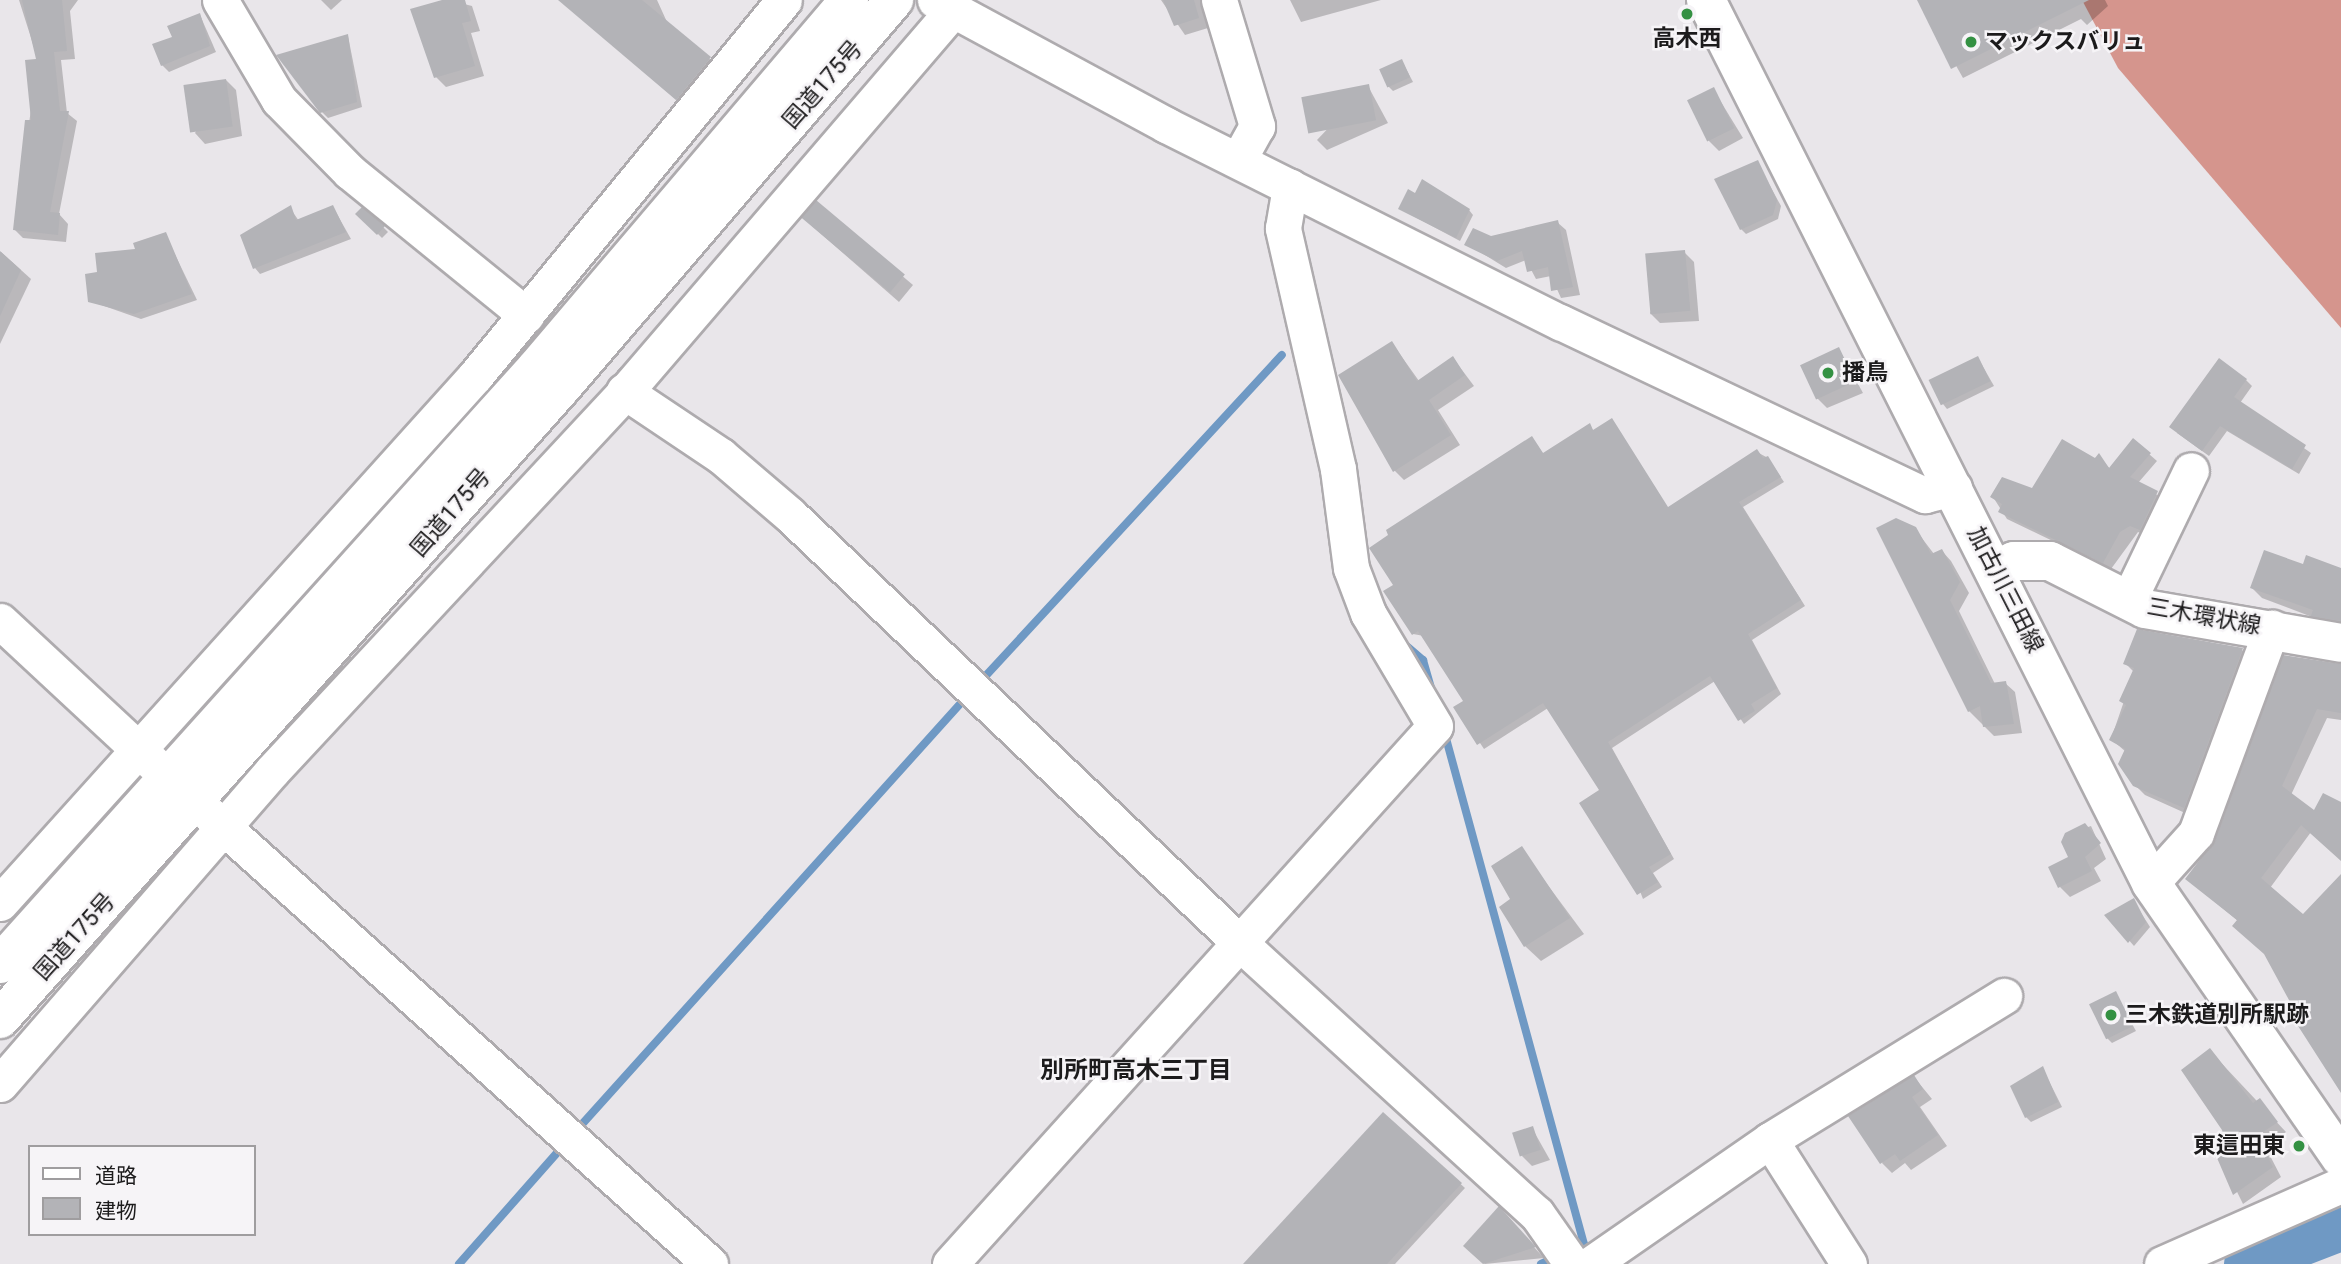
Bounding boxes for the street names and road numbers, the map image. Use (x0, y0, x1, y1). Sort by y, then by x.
street label: 国道175号 (777, 35, 869, 135)
street label: 国道175号 (405, 463, 497, 563)
street label: 加古川三田線 (1961, 522, 2049, 658)
street label: 三木環状線 (2145, 593, 2263, 641)
street label: 国道175号 (29, 888, 121, 986)

